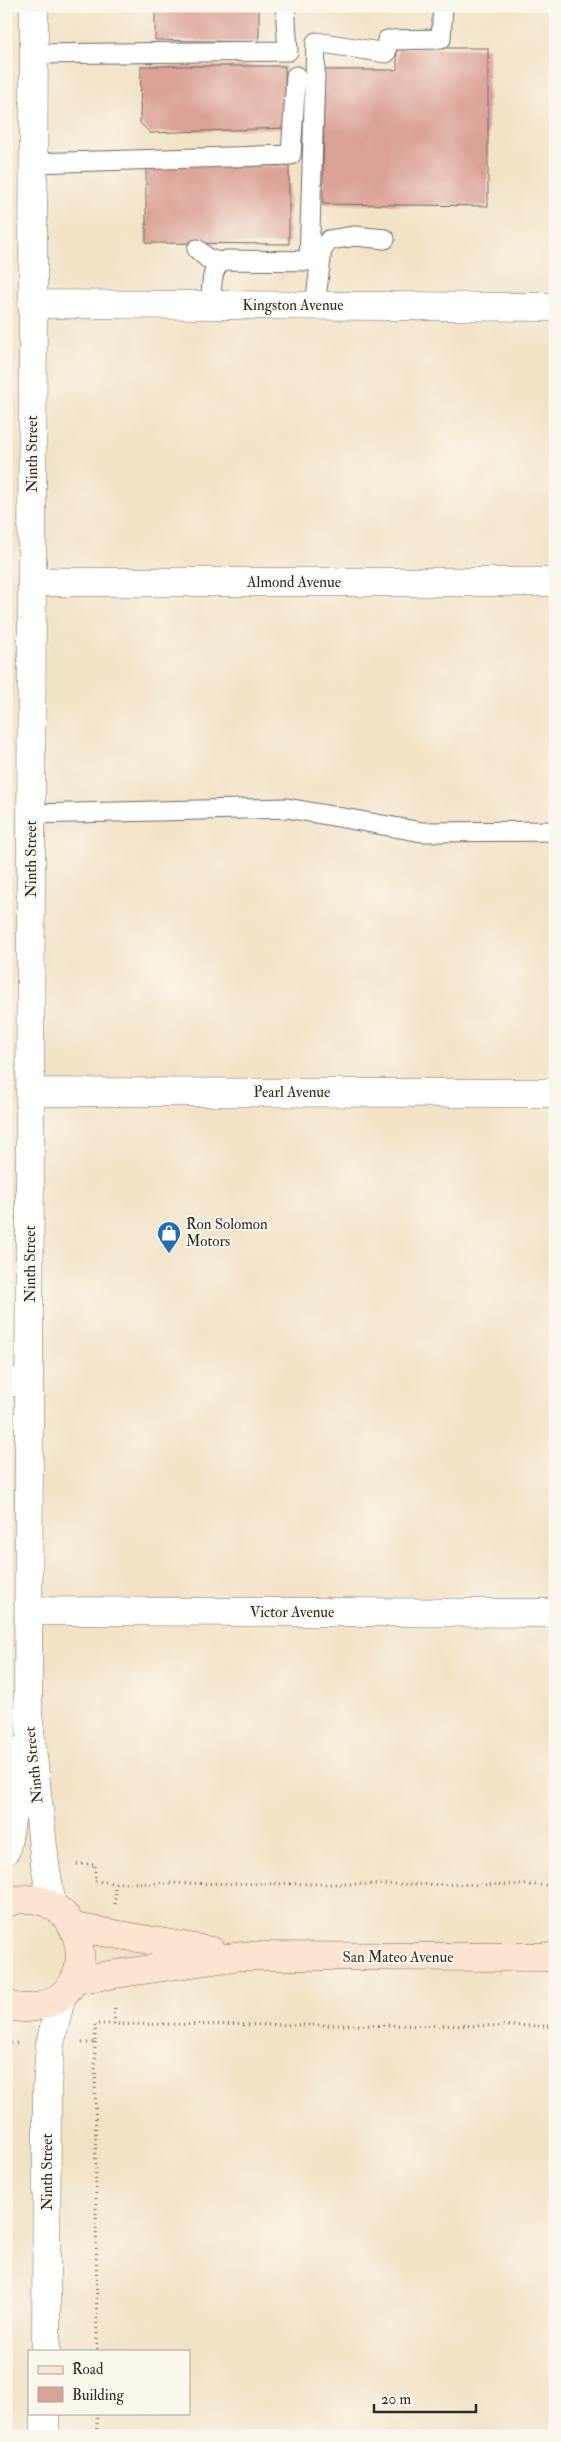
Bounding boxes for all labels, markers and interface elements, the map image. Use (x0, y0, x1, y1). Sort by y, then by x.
street label: Kingston Avenue (242, 296, 344, 315)
street label: Ninth Street (23, 415, 42, 493)
street label: Almond Avenue (246, 573, 341, 592)
street label: Ninth Street (22, 820, 41, 898)
street label: Pearl Avenue (254, 1083, 330, 1102)
place label: Ron Solomon Motors (186, 1215, 268, 1251)
shop icon: Ron Solomon Motors (156, 1220, 182, 1254)
street label: Ninth Street (21, 1225, 40, 1303)
street label: Victor Avenue (250, 1603, 334, 1622)
street label: Ninth Street (21, 1726, 47, 1804)
street label: San Mateo Avenue (343, 1948, 453, 1967)
street label: Ninth Street (38, 2133, 57, 2211)
legend (28, 2350, 190, 2414)
text: Road (72, 2360, 104, 2379)
scale bar (374, 2382, 476, 2414)
text: Building (72, 2386, 124, 2405)
text: 20 m (381, 2390, 411, 2409)

